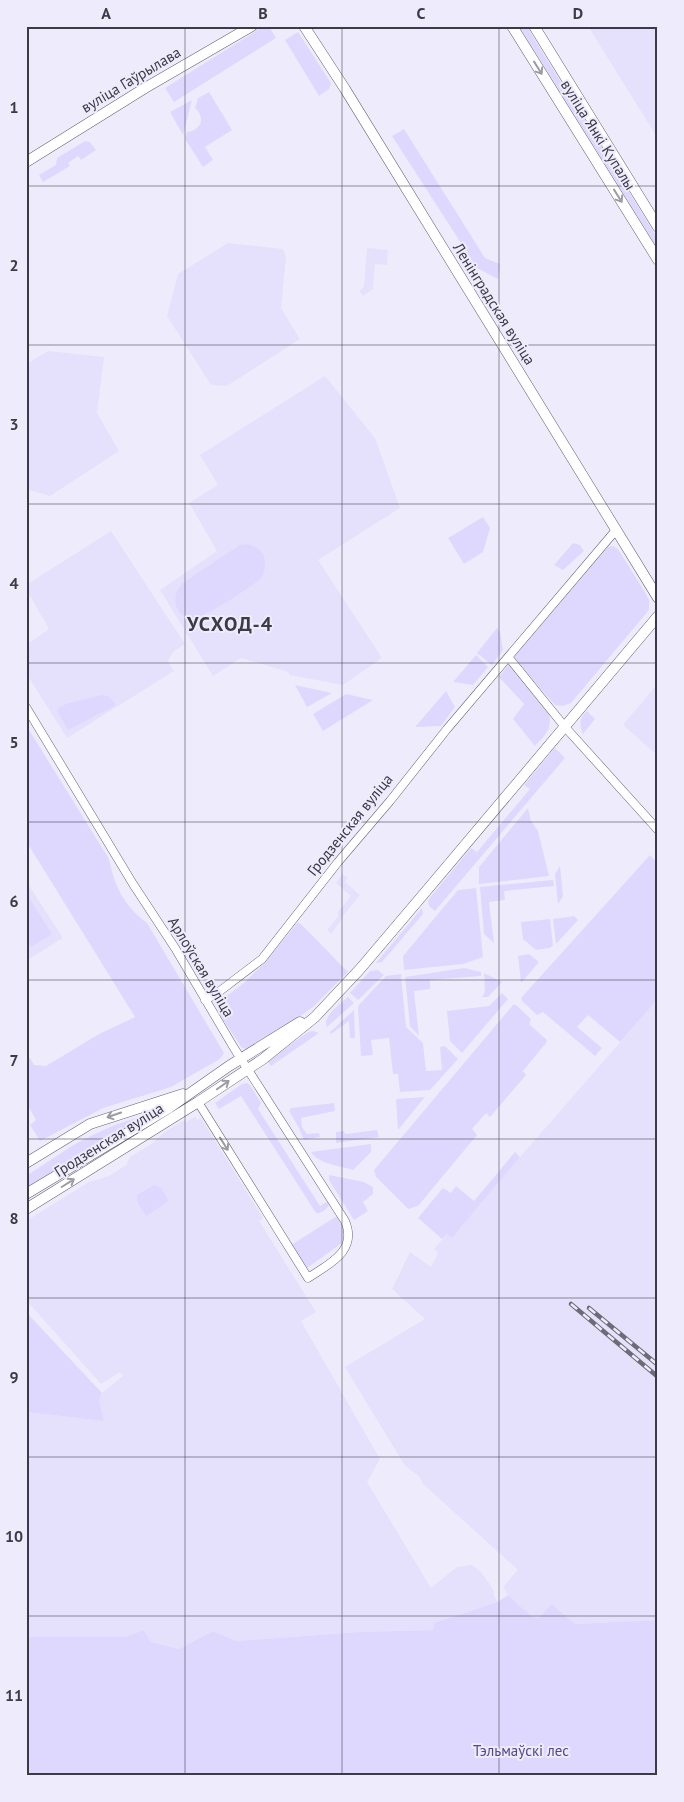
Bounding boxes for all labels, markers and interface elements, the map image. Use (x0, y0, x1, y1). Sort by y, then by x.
text: A (101, 3, 111, 23)
text: B (258, 3, 268, 23)
text: C (417, 3, 426, 23)
text: D (573, 3, 583, 23)
street label: вуліца Гаўрылава (77, 42, 184, 117)
one-way arrow (533, 60, 543, 74)
street label: вуліца Янкі Купалы (557, 76, 640, 193)
text: 1 (9, 97, 19, 117)
one-way arrow (613, 188, 623, 202)
street label: Ленінградская вуліца (449, 238, 540, 368)
text: 2 (9, 255, 19, 275)
text: 3 (9, 414, 19, 434)
text: 4 (9, 573, 19, 593)
district label: УСХОД-4 (186, 611, 273, 637)
text: 5 (9, 732, 19, 752)
street label: Гродзенская вуліца (303, 770, 396, 879)
text: 6 (9, 891, 19, 911)
street label: Арлоўская вуліца (164, 913, 239, 1020)
text: 7 (9, 1050, 19, 1070)
one-way arrow (216, 1080, 230, 1090)
street label: Гродзенская вуліца (50, 1098, 167, 1181)
one-way arrow (106, 1111, 122, 1121)
one-way arrow (219, 1136, 229, 1150)
one-way arrow (60, 1178, 74, 1188)
text: 8 (9, 1208, 19, 1228)
text: 9 (9, 1367, 19, 1387)
text: 10 (5, 1526, 23, 1546)
text: 11 (5, 1685, 23, 1705)
park label: Тэльмаўскі лес (473, 1741, 569, 1760)

